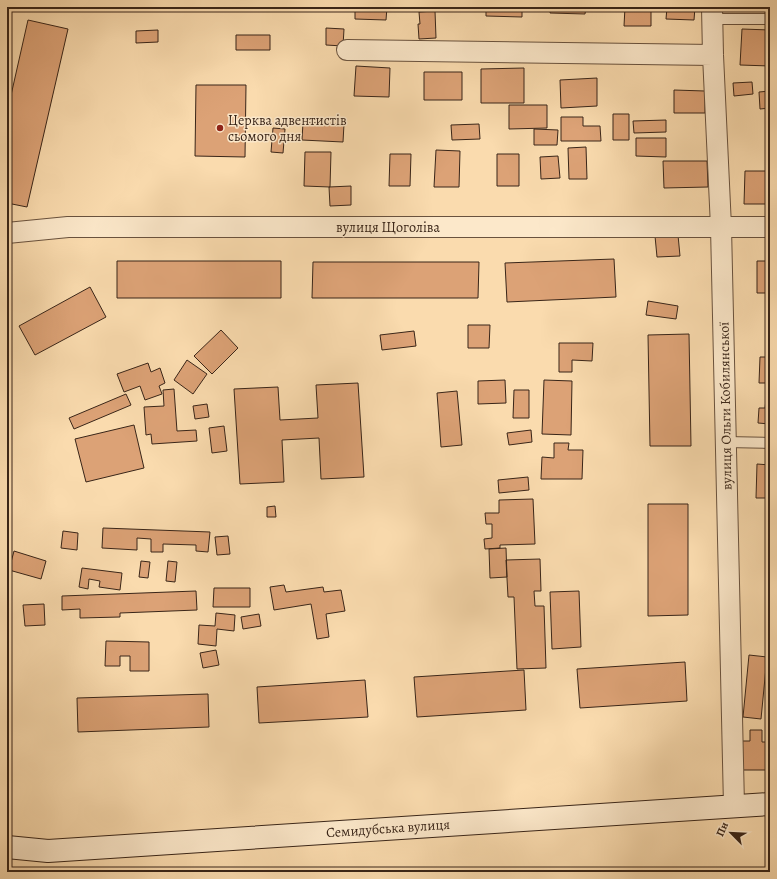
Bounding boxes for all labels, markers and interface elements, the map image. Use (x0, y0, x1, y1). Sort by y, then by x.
place label: Церква адвентистів сьомого дня (228, 111, 347, 146)
marker: Церква адвентистів сьомого дня (215, 123, 225, 133)
street label: вулиця Щоголіва (336, 218, 441, 237)
street label: вулиця Ольги Кобилянської (715, 322, 736, 490)
north arrow (711, 813, 751, 853)
street label: Семидубська вулиця (325, 815, 451, 842)
text: Пн (713, 819, 732, 839)

